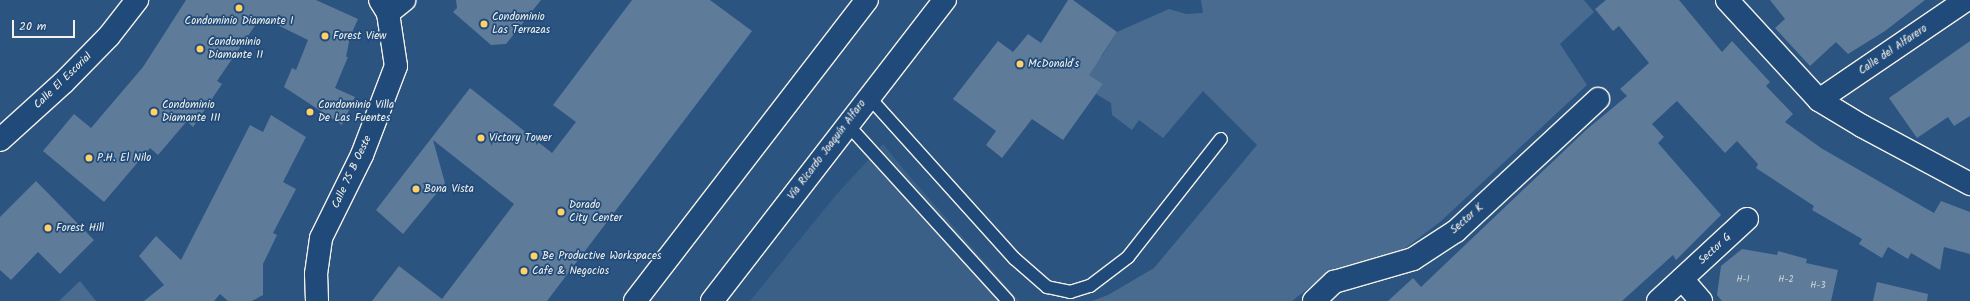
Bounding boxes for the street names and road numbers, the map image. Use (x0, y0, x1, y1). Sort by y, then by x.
street label: Calle del Alfarero (1856, 22, 1930, 78)
street label: Calle El Escorial (31, 50, 95, 112)
street label: Vía Ricardo Joaquín Alfaro (785, 97, 869, 203)
street label: Calle 75 B Oeste (329, 133, 375, 211)
street label: Sector K (1448, 201, 1486, 237)
street label: Sector G (1696, 231, 1734, 267)

